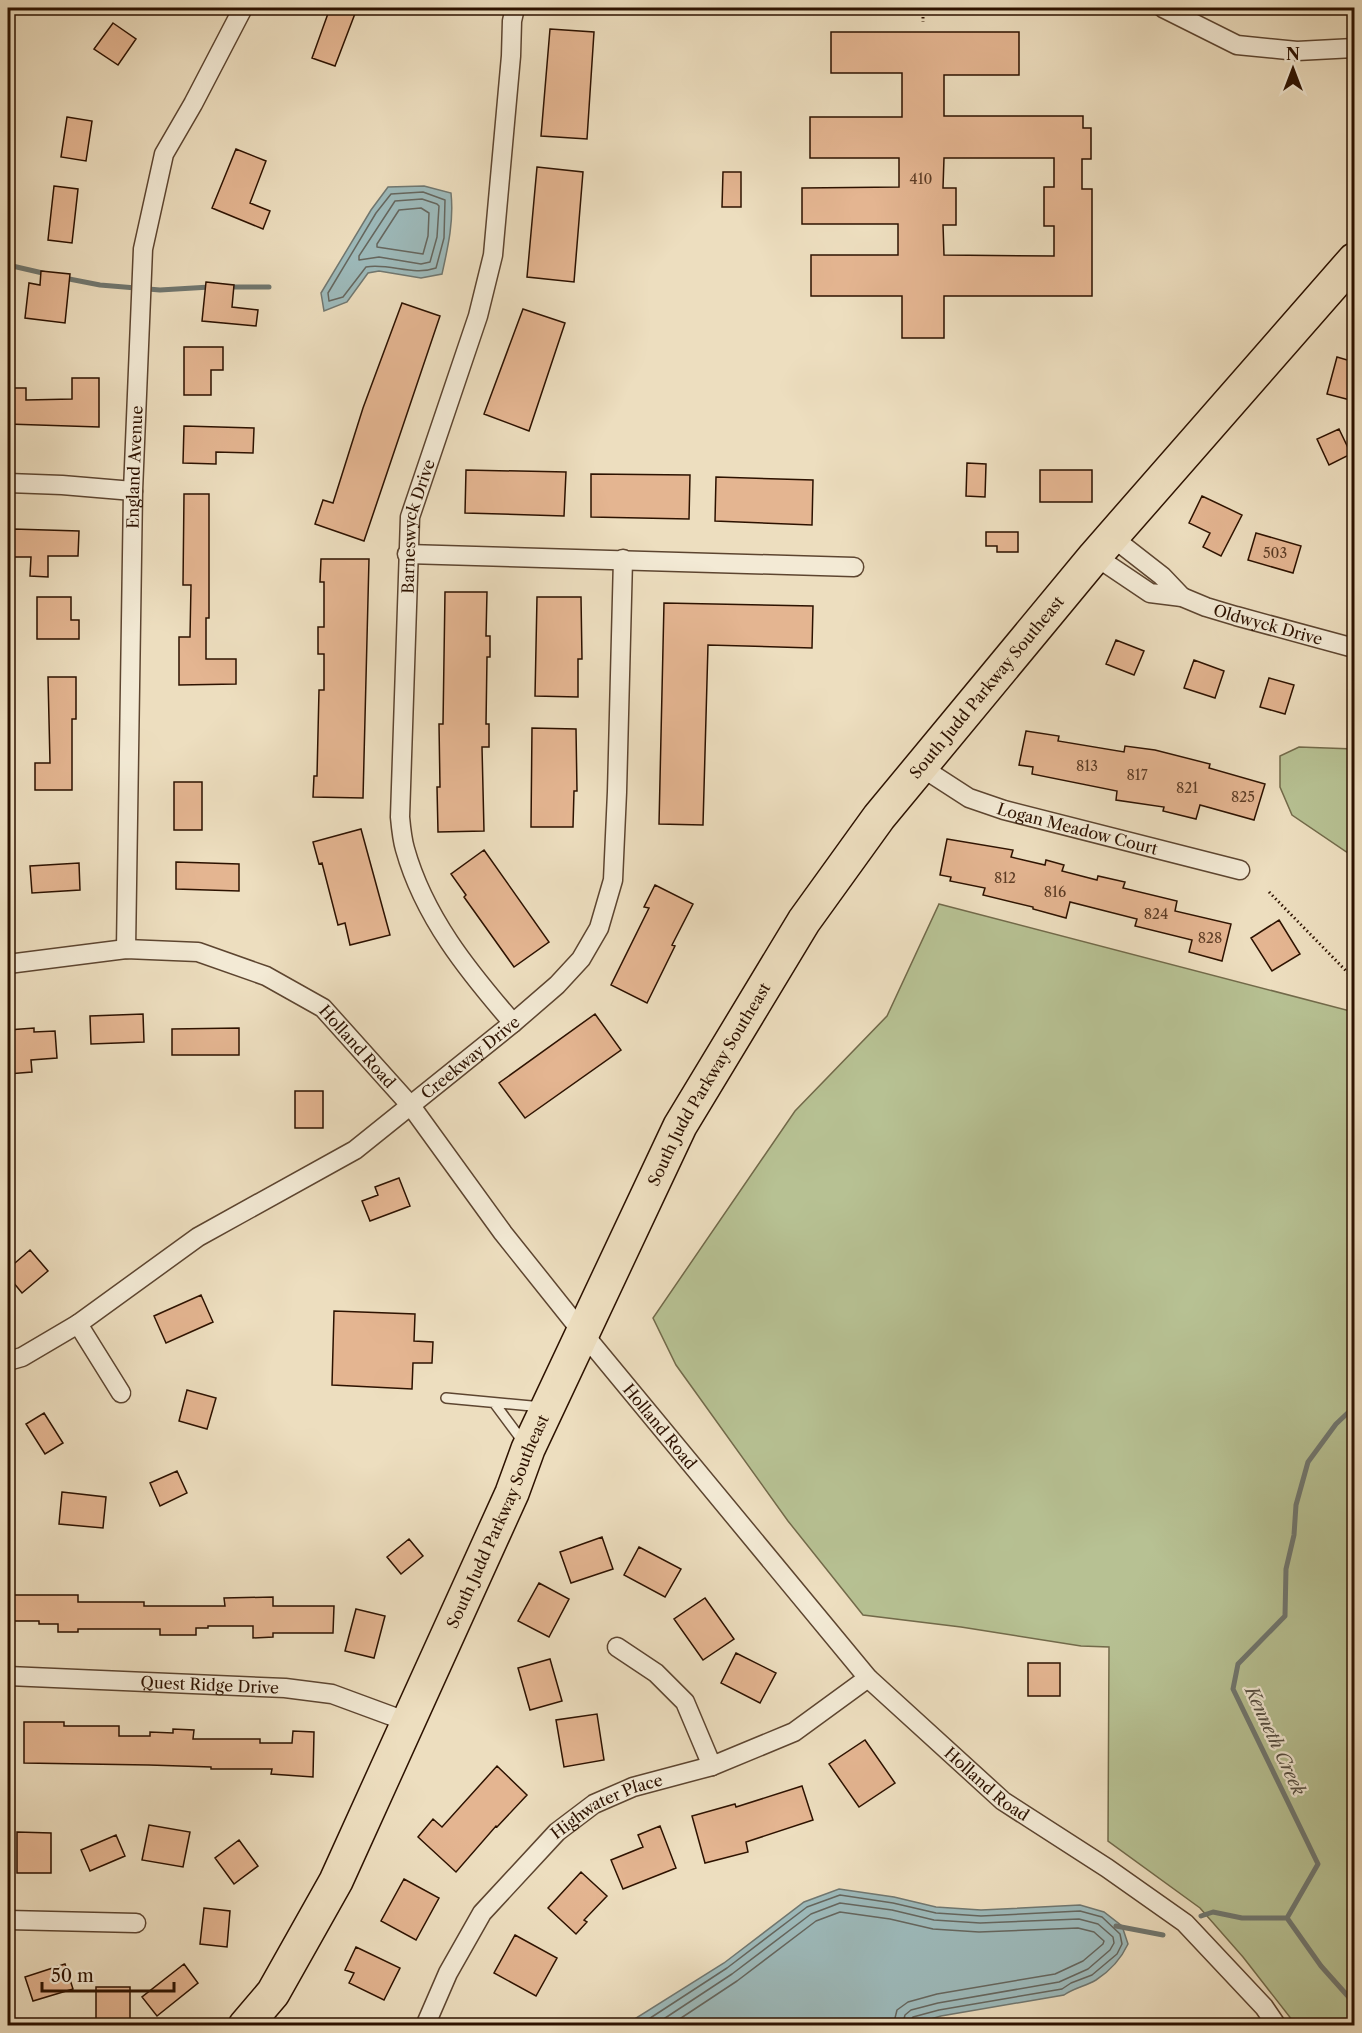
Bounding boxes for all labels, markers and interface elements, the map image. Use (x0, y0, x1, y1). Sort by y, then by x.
north arrow (1263, 39, 1323, 99)
text: N (1286, 44, 1300, 64)
house number: 410 (910, 170, 933, 188)
street label: England Avenue (122, 405, 147, 529)
street label: Barneswyck Drive (397, 456, 439, 594)
house number: 503 (1263, 544, 1287, 562)
street label: South Judd Parkway Southeast (905, 591, 1068, 783)
street label: Oldwyck Drive (1211, 600, 1325, 649)
house number: 813 (1076, 757, 1098, 775)
house number: 817 (1126, 766, 1148, 784)
house number: 821 (1176, 779, 1198, 797)
house number: 825 (1231, 788, 1255, 806)
street label: Logan Meadow Court (994, 798, 1160, 859)
house number: 812 (994, 869, 1016, 887)
house number: 816 (1044, 883, 1066, 901)
house number: 824 (1144, 905, 1168, 923)
house number: 828 (1198, 929, 1222, 947)
street label: South Judd Parkway Southeast (643, 979, 775, 1189)
street label: Holland Road (315, 1001, 400, 1092)
street label: Creekway Drive (417, 1012, 524, 1103)
street label: Holland Road (619, 1380, 701, 1473)
street label: South Judd Parkway Southeast (442, 1411, 553, 1631)
street label: Quest Ridge Drive (140, 1672, 279, 1698)
water label: Kenneth Creek (1239, 1681, 1310, 1800)
street label: Holland Road (940, 1743, 1033, 1825)
street label: Highwater Place (547, 1770, 665, 1843)
scale bar (42, 1955, 174, 1993)
text: 50 m (51, 1965, 94, 1987)

